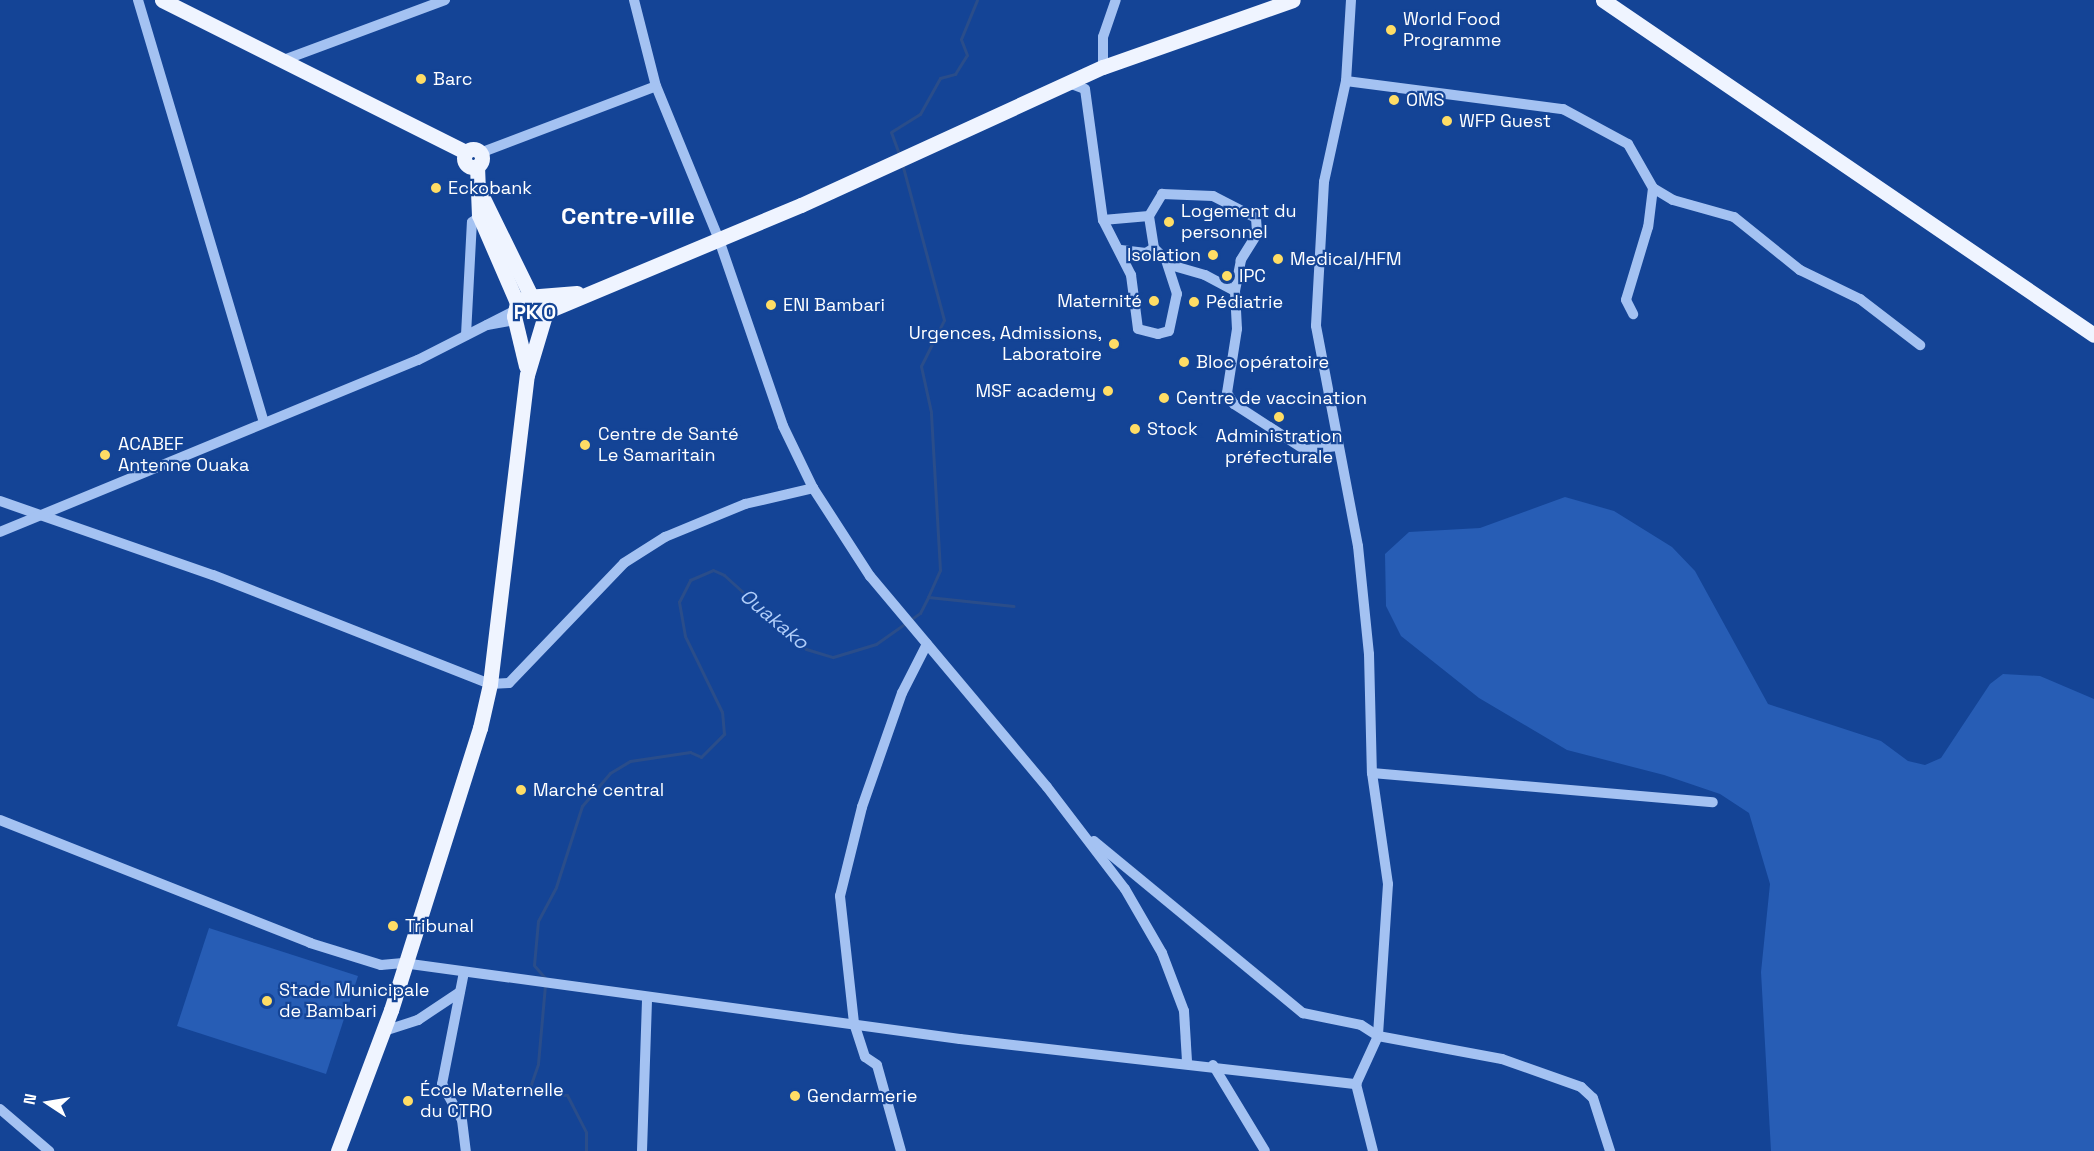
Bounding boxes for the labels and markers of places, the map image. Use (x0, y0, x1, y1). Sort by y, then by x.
place label: World Food Programme (1403, 9, 1501, 52)
marker: World Food Programme (1384, 23, 1398, 37)
place label: Barc (433, 68, 472, 90)
marker: Barc (414, 72, 428, 86)
place label: OMS (1406, 89, 1445, 111)
marker: OMS (1387, 93, 1401, 107)
place label: WFP Guest (1459, 110, 1551, 132)
marker: WFP Guest (1440, 114, 1454, 128)
place label: Eckobank (448, 177, 532, 199)
marker: Eckobank (429, 181, 443, 195)
place label: Logement du personnel (1181, 201, 1297, 244)
marker: Logement du personnel (1162, 215, 1176, 229)
place label: Isolation (1127, 244, 1201, 266)
marker: Isolation (1206, 248, 1220, 262)
place label: Medical/HFM (1290, 248, 1402, 270)
marker: Medical/HFM (1271, 252, 1285, 266)
place label: IPC (1239, 265, 1266, 287)
marker: IPC (1220, 269, 1234, 283)
place label: Maternité (1057, 290, 1142, 312)
place label: Pédiatrie (1206, 291, 1283, 313)
place label: ENI Bambari (783, 294, 885, 316)
marker: Maternité (1147, 294, 1161, 308)
marker: Pédiatrie (1187, 295, 1201, 309)
marker: ENI Bambari (764, 298, 778, 312)
place label: Urgences, Admissions, Laboratoire (908, 323, 1102, 366)
marker: Urgences, Admissions, Laboratoire (1107, 337, 1121, 351)
place label: Bloc opératoire (1196, 351, 1329, 373)
marker: Bloc opératoire (1177, 355, 1191, 369)
place label: MSF academy (975, 380, 1096, 402)
marker: MSF academy (1101, 384, 1115, 398)
place label: Centre de vaccination (1176, 387, 1367, 409)
marker: Centre de vaccination (1157, 391, 1171, 405)
marker: Administration préfecturale (1272, 410, 1286, 424)
place label: Stock (1147, 418, 1198, 440)
marker: Stock (1128, 422, 1142, 436)
place label: Centre de Santé Le Samaritain (598, 424, 739, 466)
place label: Administration préfecturale (1216, 426, 1342, 468)
place label: ACABEF Antenne Ouaka (118, 434, 249, 476)
marker: Centre de Santé Le Samaritain (576, 436, 594, 454)
marker: ACABEF Antenne Ouaka (96, 446, 114, 464)
place label: Marché central (533, 779, 664, 801)
marker: Marché central (514, 783, 528, 797)
place label: Tribunal (405, 915, 474, 937)
marker: Tribunal (386, 919, 400, 933)
place label: Stade Municipale de Bambari (279, 980, 429, 1022)
marker: Stade Municipale de Bambari (260, 994, 274, 1008)
place label: École Maternelle du CTRO (420, 1080, 564, 1122)
place label: Gendarmerie (807, 1085, 917, 1107)
marker: Gendarmerie (788, 1089, 802, 1103)
marker: École Maternelle du CTRO (401, 1094, 415, 1108)

